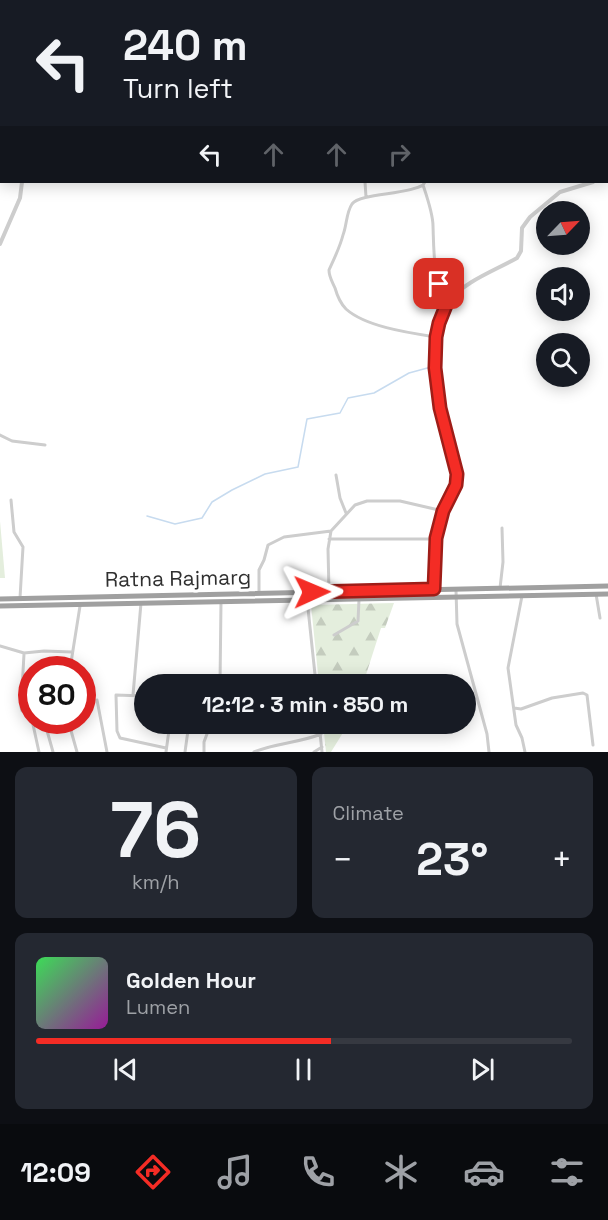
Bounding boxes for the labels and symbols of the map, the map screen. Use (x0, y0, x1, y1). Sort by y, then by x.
north arrow (536, 201, 590, 255)
pin (413, 258, 464, 309)
position arrow (280, 560, 344, 624)
street label: Ratna Rajmarg (105, 563, 251, 593)
speed limit sign: 80 (18, 656, 96, 734)

